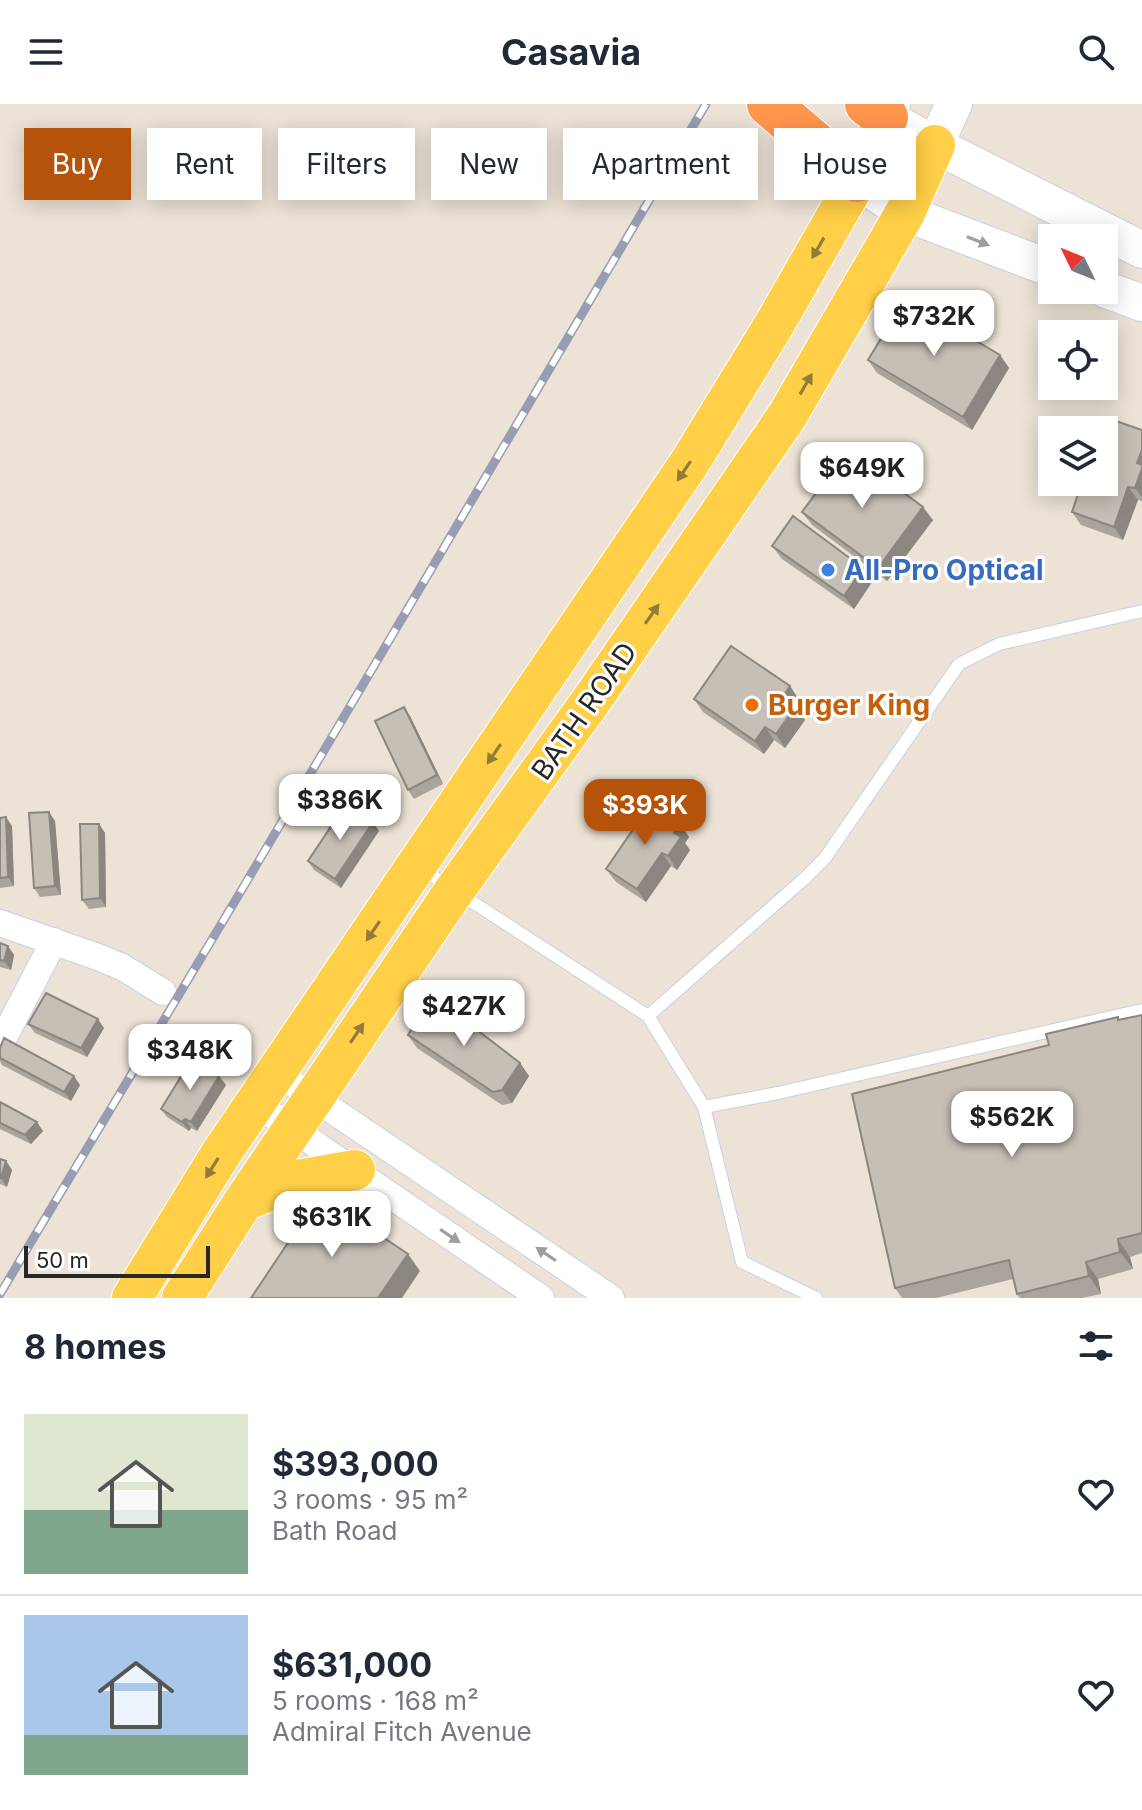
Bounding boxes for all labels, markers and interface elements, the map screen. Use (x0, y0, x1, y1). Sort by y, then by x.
icon: menu (24, 30, 68, 74)
text: Casavia (501, 30, 641, 74)
icon: search (1074, 30, 1118, 74)
chip: Buy (24, 128, 131, 200)
chip: Rent (147, 128, 262, 200)
chip: Filters (278, 128, 415, 200)
chip: New (431, 128, 547, 200)
chip: Apartment (563, 128, 758, 200)
chip: House (774, 128, 916, 200)
north arrow (1038, 224, 1118, 304)
map controls (1038, 224, 1118, 496)
one-way arrow (966, 235, 990, 248)
one-way arrow (811, 237, 825, 259)
pin: $732K (878, 290, 990, 358)
text: $732K (892, 300, 976, 331)
button: locate (1038, 320, 1118, 400)
one-way arrow (799, 373, 813, 395)
button: layers (1038, 416, 1118, 496)
pin: $649K (806, 442, 918, 510)
text: $649K (818, 452, 906, 483)
one-way arrow (677, 460, 692, 481)
place label: All-Pro Optical (844, 553, 1044, 587)
marker: All-Pro Optical (819, 561, 837, 579)
one-way arrow (644, 603, 659, 624)
street label: BATH ROAD (524, 636, 644, 786)
place label: Burger King (768, 688, 930, 722)
marker: Burger King (743, 696, 761, 714)
one-way arrow (487, 743, 502, 764)
pin: $386K (284, 774, 396, 842)
pin: $393K (589, 779, 701, 847)
text: $386K (297, 784, 383, 815)
text: $393K (602, 789, 688, 820)
one-way arrow (366, 920, 381, 941)
pin: $427K (408, 980, 520, 1048)
text: $427K (422, 990, 506, 1021)
one-way arrow (350, 1023, 365, 1044)
pin: $348K (134, 1024, 246, 1092)
text: $348K (146, 1034, 234, 1065)
pin: $562K (956, 1091, 1068, 1159)
text: $562K (969, 1101, 1055, 1132)
one-way arrow (205, 1157, 219, 1179)
pin: $631K (276, 1191, 388, 1259)
text: $631K (292, 1201, 372, 1232)
one-way arrow (440, 1228, 461, 1243)
scale bar (24, 1242, 210, 1278)
text: 50 m (36, 1247, 89, 1273)
one-way arrow (535, 1248, 557, 1262)
icon: filters (1074, 1324, 1118, 1368)
text: 8 homes (24, 1326, 167, 1367)
text: $393,000 (272, 1443, 439, 1484)
icon: home (88, 1446, 184, 1542)
icon: heart (1074, 1472, 1118, 1516)
text: 3 rooms · 95 m² (272, 1484, 468, 1515)
text: Bath Road (272, 1515, 398, 1546)
text: $631,000 (272, 1644, 432, 1685)
icon: home (88, 1647, 184, 1743)
icon: heart (1074, 1673, 1118, 1717)
text: 5 rooms · 168 m² (272, 1685, 479, 1716)
text: Admiral Fitch Avenue (272, 1716, 532, 1747)

